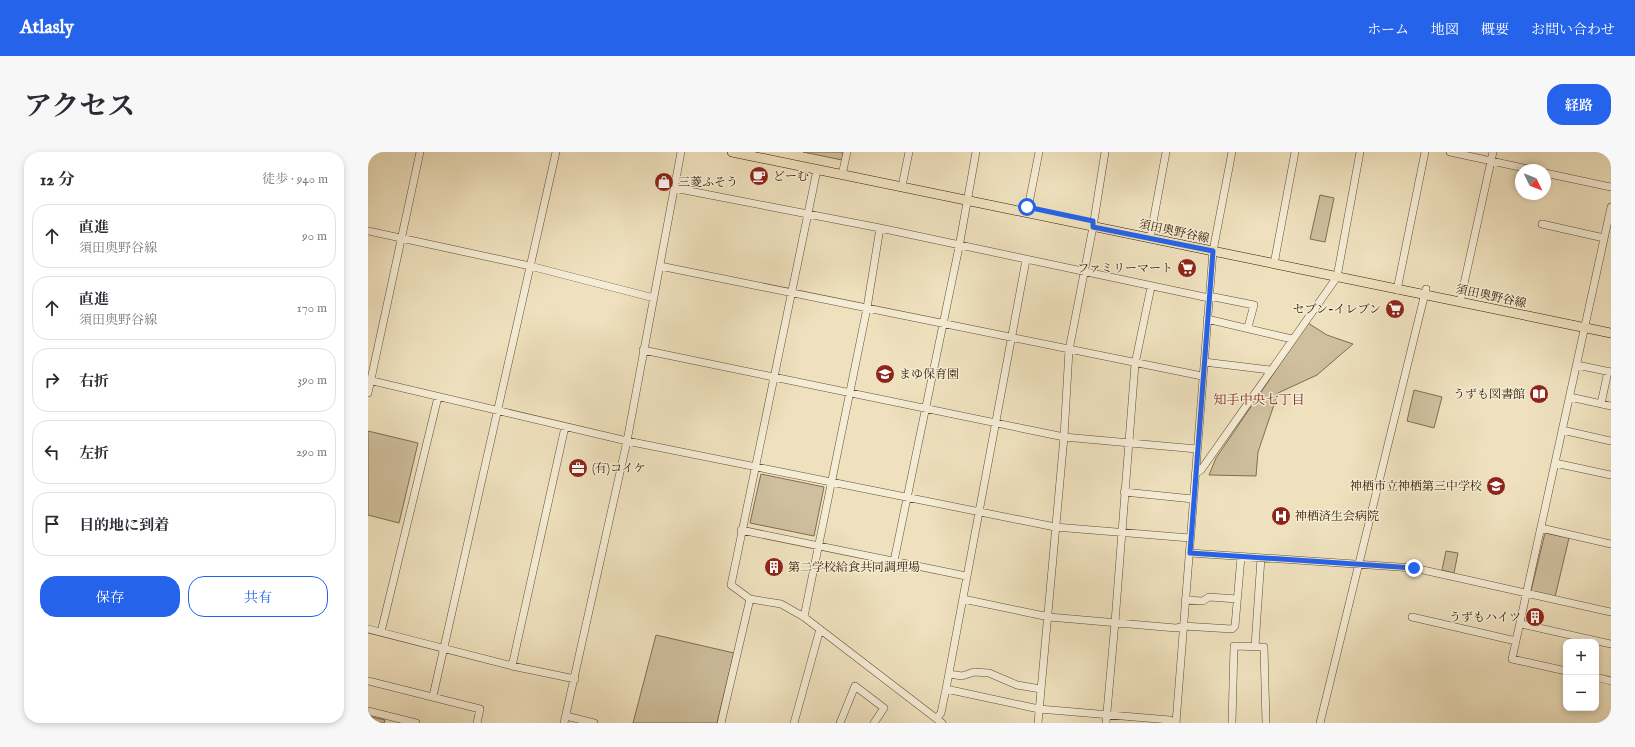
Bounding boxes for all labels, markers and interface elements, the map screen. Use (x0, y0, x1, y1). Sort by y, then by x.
text: Atlasly (20, 16, 74, 40)
text: ホーム (1367, 21, 1409, 39)
text: 地図 (1431, 21, 1459, 39)
text: 概要 (1481, 21, 1509, 39)
text: お問い合わせ (1531, 21, 1615, 39)
button: 経路 (1547, 84, 1611, 125)
text: アクセス (24, 90, 135, 125)
north arrow (1515, 164, 1551, 200)
cafe icon: どーむ (748, 165, 770, 187)
place label: どーむ (773, 169, 809, 184)
text: 12 分 (40, 170, 75, 191)
text: 徒歩 · 940 m (262, 171, 328, 188)
shop icon: 三菱ふそう (653, 171, 675, 193)
place label: 三菱ふそう (678, 175, 738, 190)
route start (1018, 198, 1036, 216)
street label: 須田奥野谷線 (1137, 217, 1211, 246)
text: 直進 (79, 218, 109, 237)
icon: ahead (41, 225, 63, 247)
text: 90 m (302, 228, 327, 245)
text: 須田奥野谷線 (79, 240, 157, 257)
supermarket icon: ファミリーマート (1176, 257, 1198, 279)
place label: ファミリーマート (1077, 261, 1173, 276)
street label: 須田奥野谷線 (1454, 282, 1528, 311)
text: 直進 (79, 290, 109, 309)
icon: ahead (41, 297, 63, 319)
supermarket icon: セブン-イレブン (1384, 298, 1406, 320)
text: 170 m (297, 300, 327, 317)
place label: セブン-イレブン (1292, 302, 1381, 317)
text: 須田奥野谷線 (79, 312, 157, 329)
school or university icon: まゆ保育園 (874, 363, 896, 385)
place label: まゆ保育園 (899, 367, 959, 382)
icon: right (41, 369, 63, 391)
text: 右折 (79, 372, 109, 391)
text: 390 m (297, 372, 327, 389)
library icon: うずも図書館 (1528, 383, 1550, 405)
place label: うずも図書館 (1453, 387, 1525, 402)
district label: 知手中央七丁目 (1213, 392, 1305, 409)
icon: left (41, 441, 63, 463)
text: 左折 (79, 444, 109, 463)
text: 290 m (296, 444, 327, 461)
office icon: (有)コイケ (567, 457, 589, 479)
place label: (有)コイケ (592, 461, 646, 476)
school or university icon: 神栖市立神栖第三中学校 (1485, 475, 1507, 497)
place label: 神栖市立神栖第三中学校 (1350, 479, 1482, 494)
hospital icon: 神栖済生会病院 (1270, 505, 1292, 527)
place label: 神栖済生会病院 (1295, 509, 1379, 524)
icon: arrive (41, 513, 63, 535)
text: 目的地に到着 (79, 516, 169, 535)
building icon: 第二学校給食共同調理場 (763, 556, 785, 578)
route end (1405, 559, 1423, 577)
place label: 第二学校給食共同調理場 (788, 560, 920, 575)
button: 保存 (40, 576, 180, 617)
button: 共有 (188, 576, 328, 617)
building icon: うずもハイツ (1524, 606, 1546, 628)
place label: うずもハイツ (1449, 610, 1521, 625)
map controls (1563, 639, 1599, 711)
button: + (1563, 639, 1599, 675)
button: − (1563, 675, 1599, 711)

